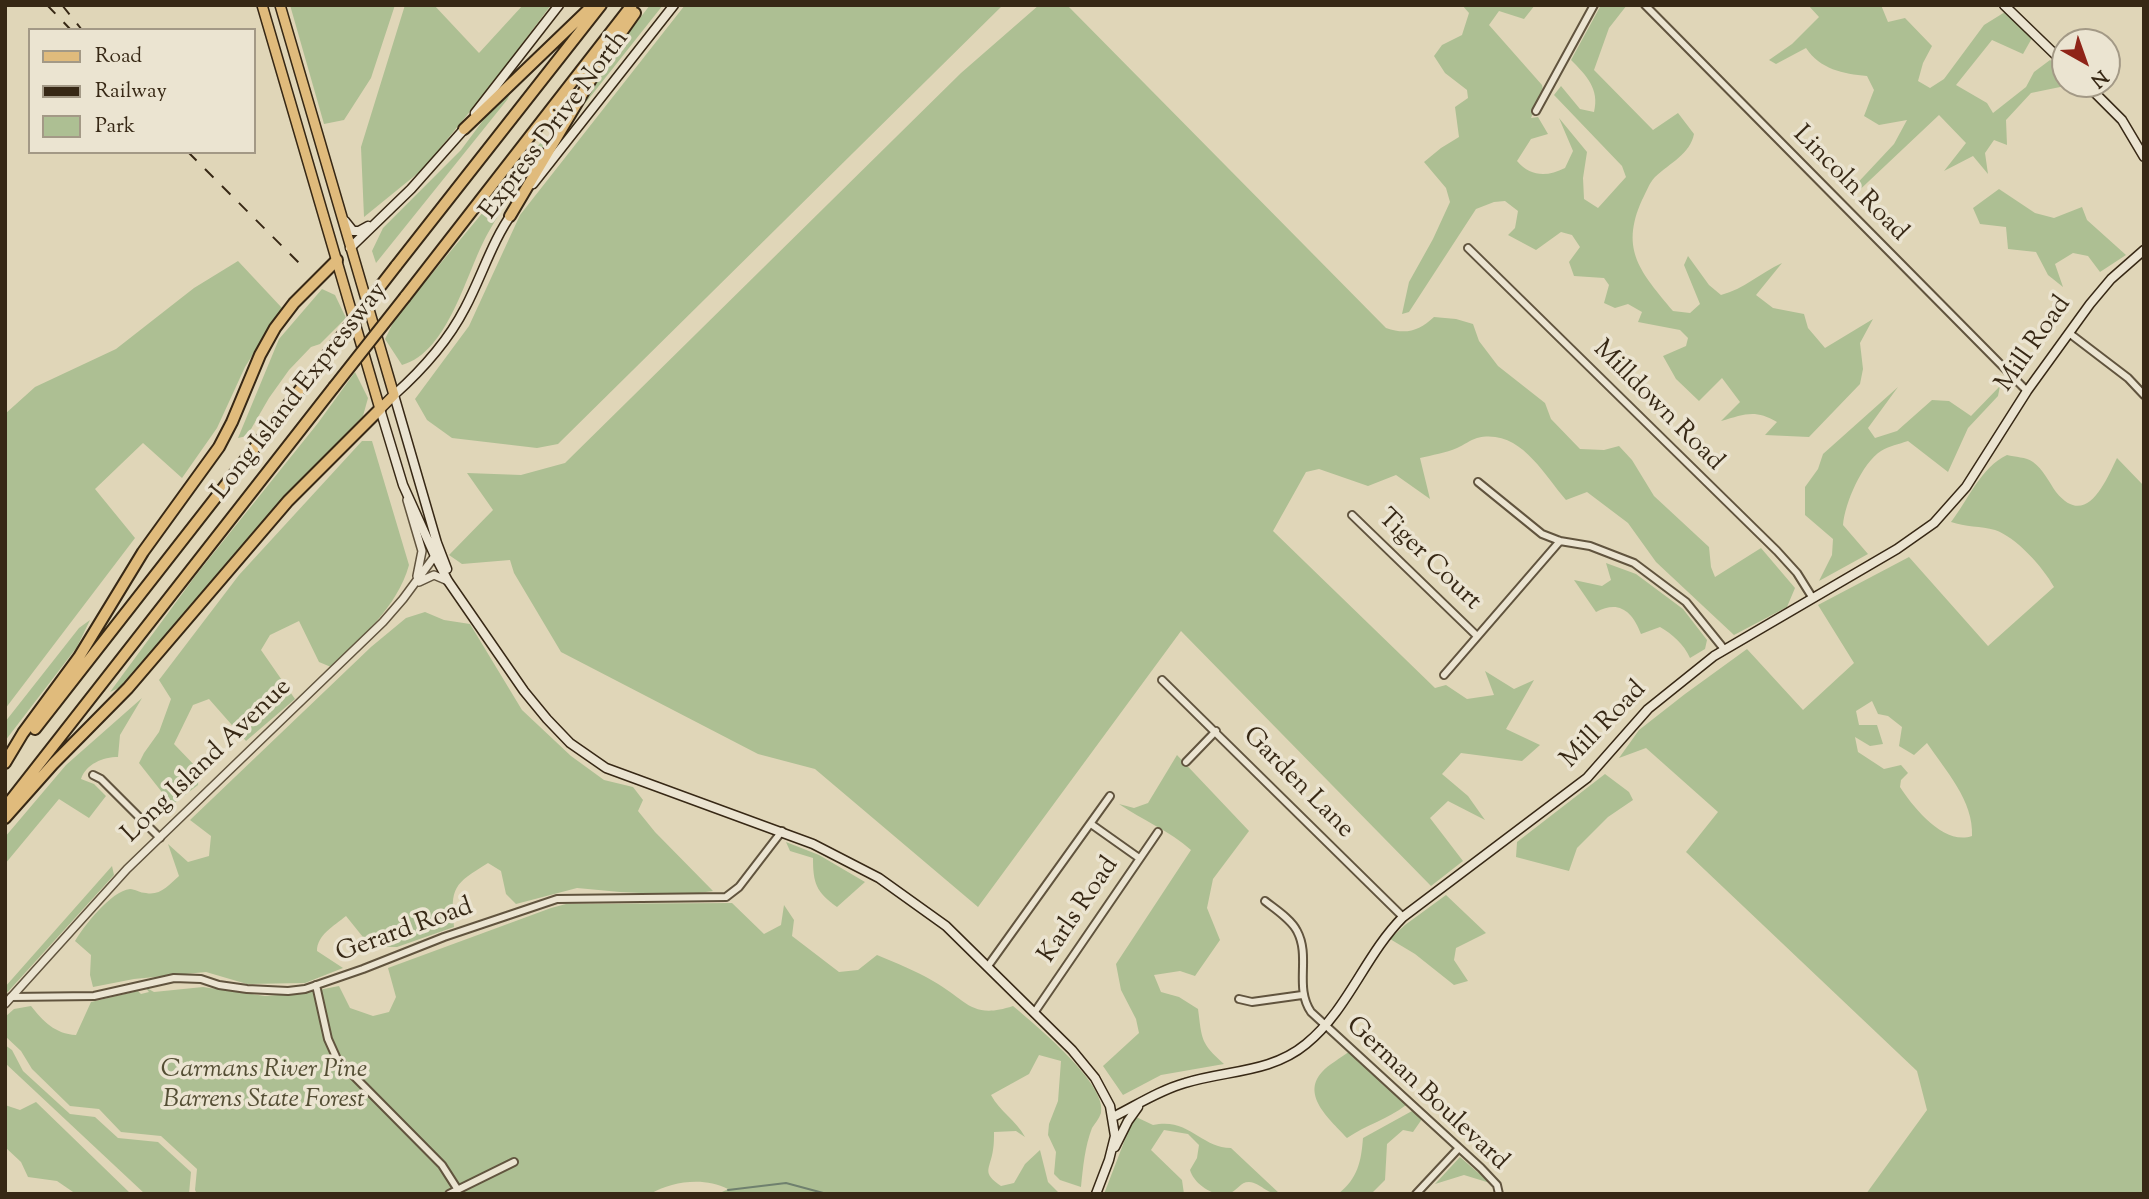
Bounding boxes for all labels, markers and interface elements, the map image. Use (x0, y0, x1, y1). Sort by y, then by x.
street label: Express Drive North (475, 25, 637, 227)
legend (28, 28, 256, 154)
north arrow (2051, 28, 2121, 98)
text: Road (95, 42, 142, 72)
text: N (2084, 63, 2113, 93)
text: Railway (95, 77, 167, 107)
text: Park (95, 112, 135, 142)
street label: Lincoln Road (1785, 121, 1913, 249)
street label: Long Island Expressway (207, 277, 395, 507)
street label: Mill Road (1991, 291, 2079, 399)
street label: Milldown Road (1585, 335, 1729, 479)
street label: Tiger Court (1370, 504, 1486, 618)
street label: Long Island Avenue (117, 673, 299, 851)
street label: Mill Road (1556, 676, 1654, 776)
street label: Garden Lane (1235, 722, 1359, 846)
street label: Karls Road (1033, 852, 1127, 970)
street label: Gerard Road (332, 893, 478, 971)
street label: German Boulevard (1338, 1011, 1514, 1179)
park label: Carmans River Pine Barrens State Forest (161, 1056, 367, 1118)

